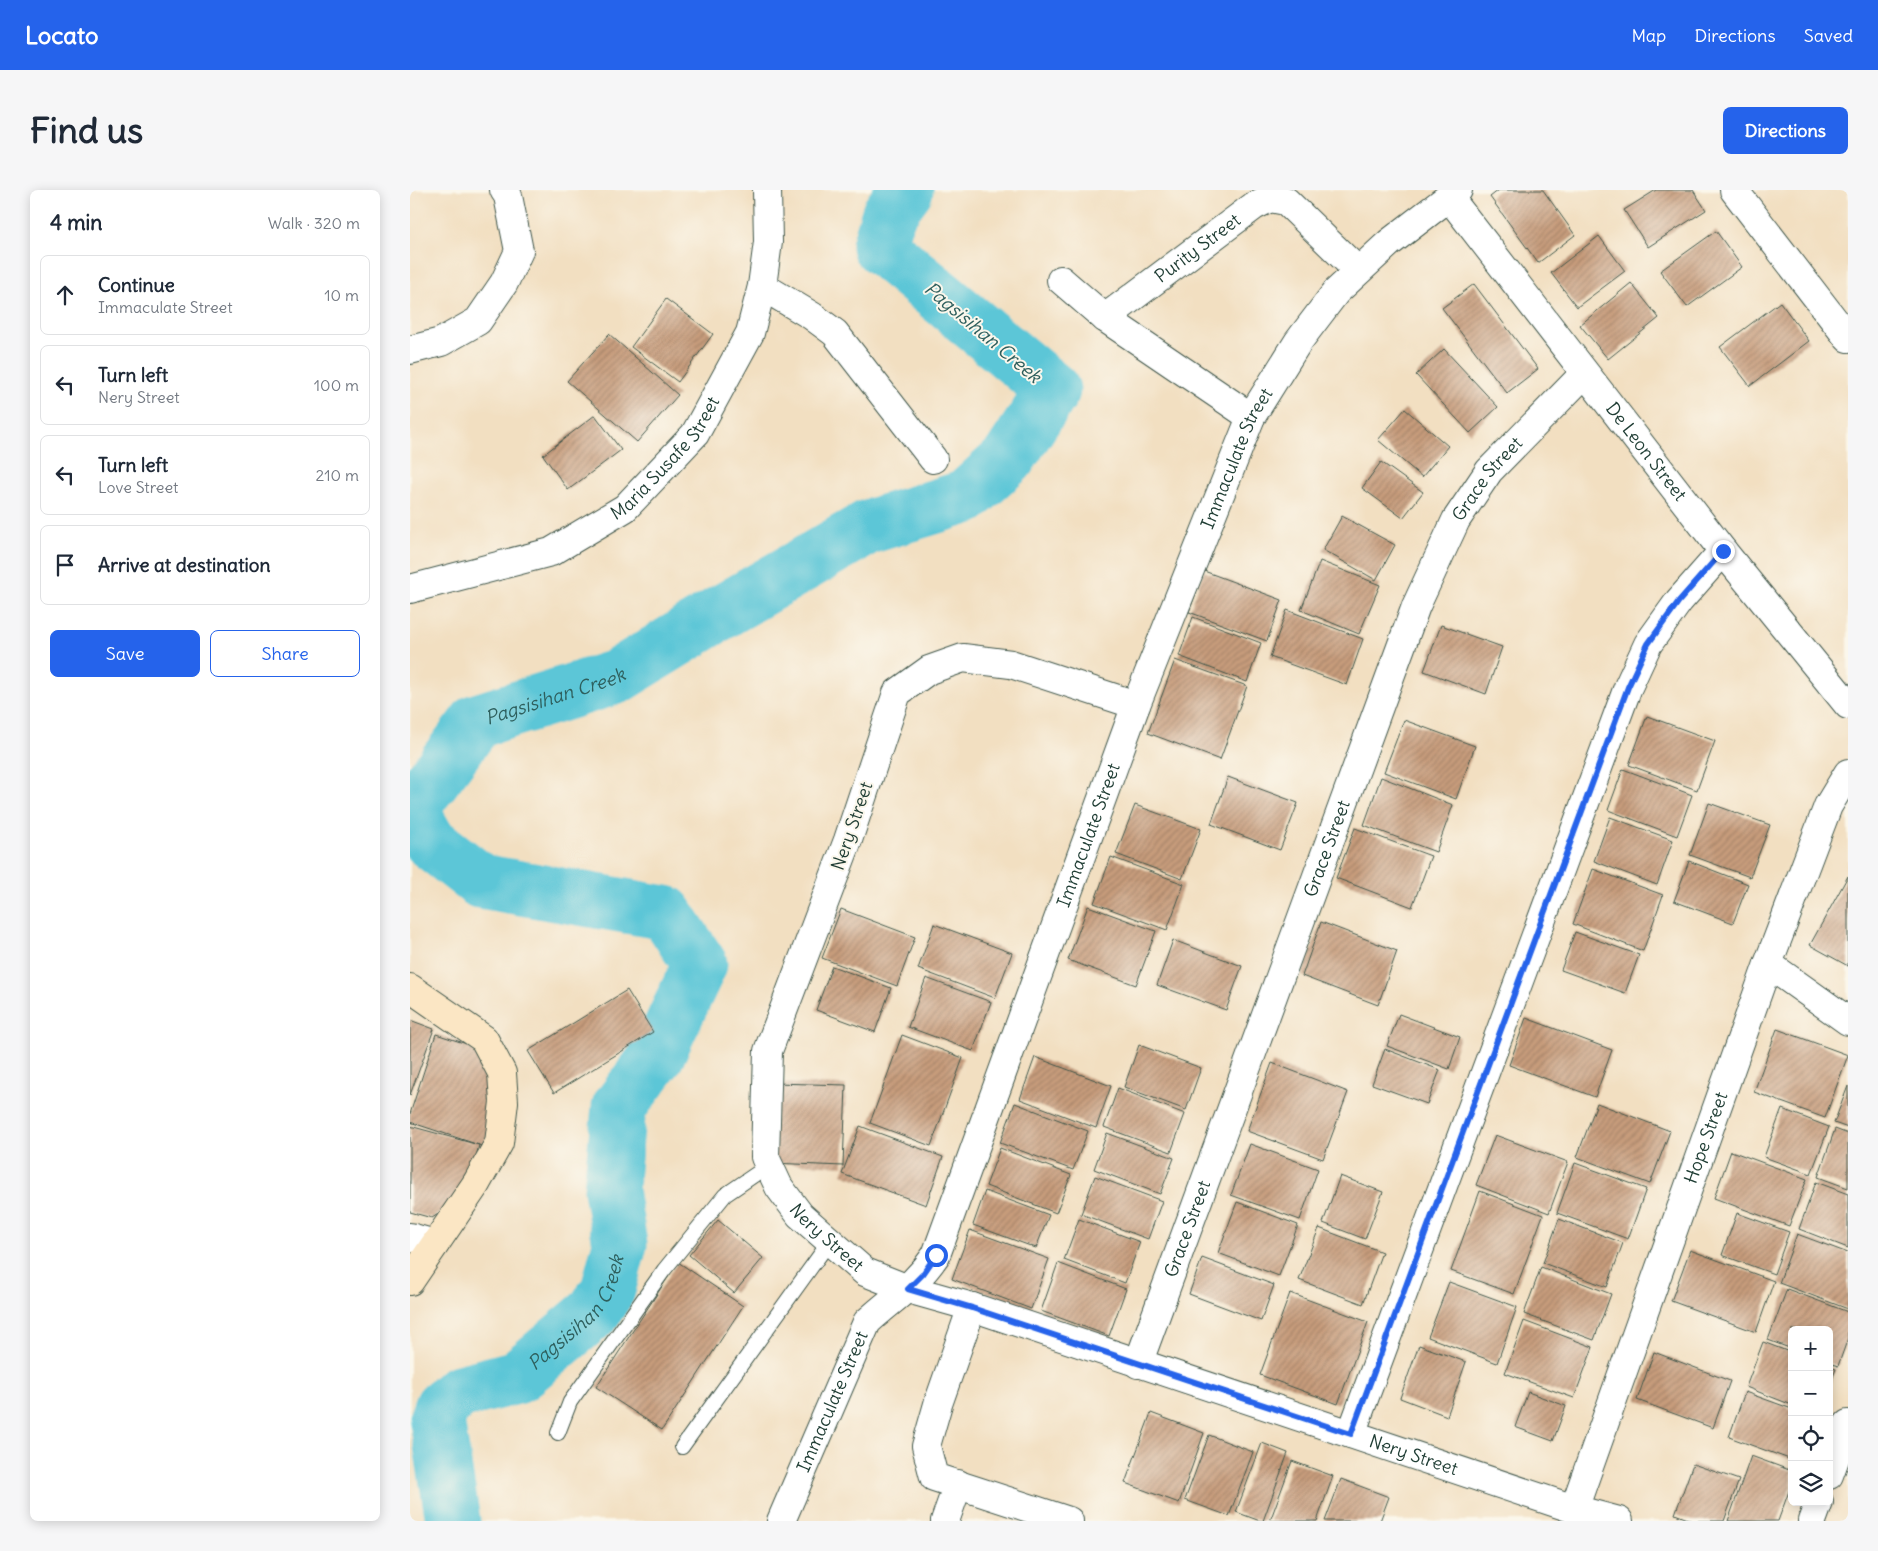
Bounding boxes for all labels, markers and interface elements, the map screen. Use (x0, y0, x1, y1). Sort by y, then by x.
text: Locato (25, 20, 99, 50)
text: Map (1631, 24, 1666, 47)
text: Directions (1694, 24, 1776, 47)
text: Saved (1804, 24, 1853, 47)
button: Directions (1723, 107, 1848, 154)
text: Find us (30, 108, 143, 152)
street label: Purity Street (1150, 208, 1245, 288)
text: 4 min (50, 209, 102, 236)
text: Walk · 320 m (268, 213, 360, 233)
text: Continue (98, 273, 175, 297)
water label: Pagsisihan Creek (920, 276, 1047, 389)
icon: ahead (51, 281, 79, 309)
text: 10 m (324, 285, 359, 305)
text: Immaculate Street (98, 297, 233, 317)
text: Turn left (98, 363, 168, 387)
icon: left (51, 371, 79, 399)
text: 100 m (314, 375, 359, 395)
street label: Immaculate Street (1196, 383, 1277, 532)
text: Nery Street (98, 387, 180, 407)
street label: Maria Susafe Street (606, 392, 724, 525)
street label: De Leon Street (1601, 397, 1692, 505)
street label: Grace Street (1447, 432, 1527, 525)
text: Turn left (98, 453, 168, 477)
icon: left (51, 461, 79, 489)
text: 210 m (316, 465, 359, 485)
text: Love Street (98, 477, 178, 497)
route end (1712, 540, 1735, 563)
icon: arrive (51, 551, 79, 579)
text: Arrive at destination (98, 553, 271, 577)
button: Save (50, 630, 200, 677)
button: Share (210, 630, 360, 677)
water label: Pagsisihan Creek (482, 662, 631, 730)
street label: Immaculate Street (1051, 760, 1125, 910)
street label: Nery Street (826, 779, 877, 873)
street label: Grace Street (1298, 797, 1355, 900)
street label: Hope Street (1679, 1089, 1732, 1186)
street label: Grace Street (1159, 1177, 1215, 1280)
street label: Nery Street (785, 1199, 869, 1277)
route start (925, 1244, 948, 1267)
water label: Pagsisihan Creek (522, 1251, 629, 1375)
map controls (1788, 1326, 1833, 1506)
button: + (1788, 1326, 1833, 1371)
street label: Immaculate Street (792, 1327, 873, 1476)
button: − (1788, 1371, 1833, 1416)
button: locate (1788, 1416, 1833, 1461)
street label: Nery Street (1366, 1429, 1461, 1480)
button: layers (1788, 1461, 1833, 1506)

